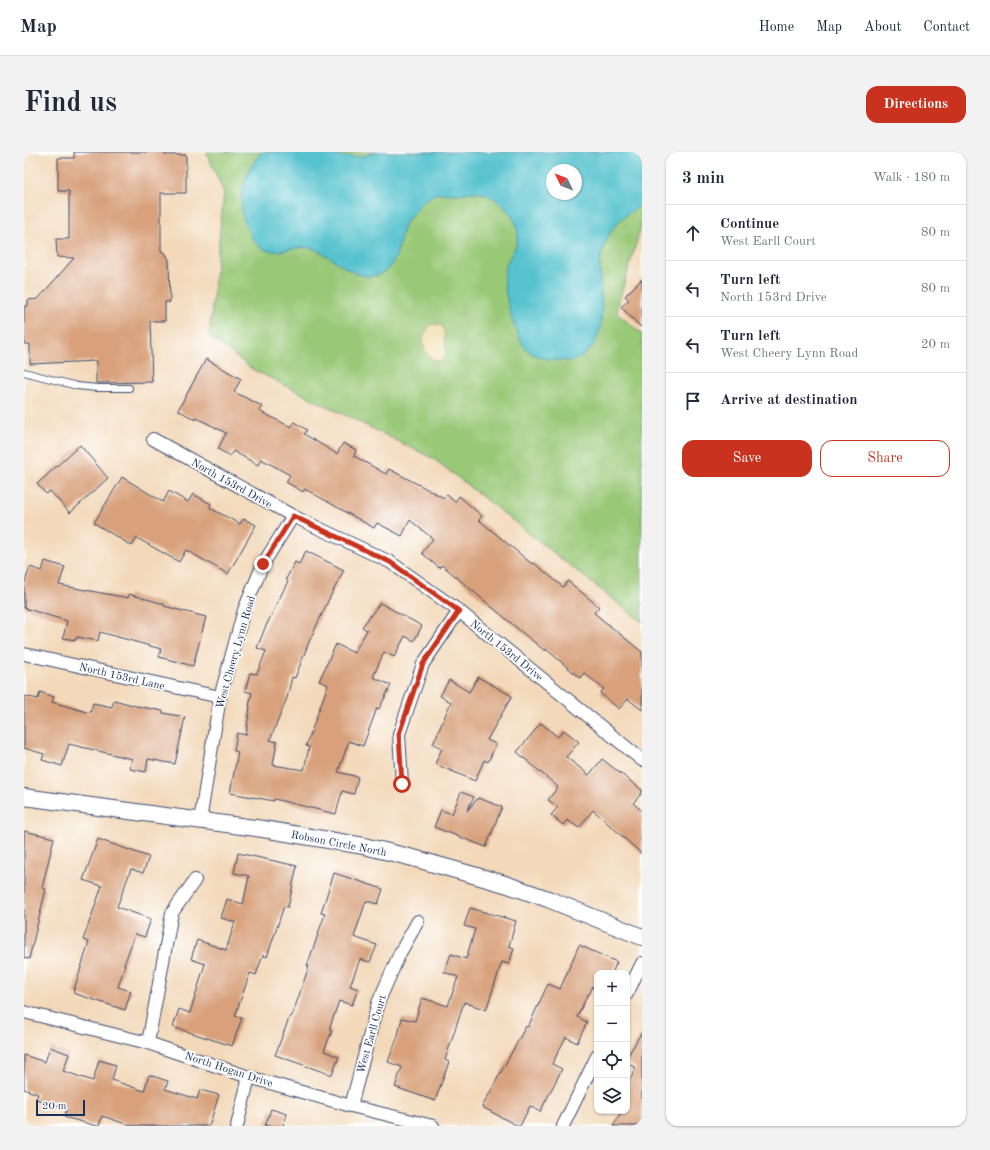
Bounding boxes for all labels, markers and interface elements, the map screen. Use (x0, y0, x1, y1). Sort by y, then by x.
text: Map (20, 18, 57, 37)
text: Home (759, 20, 794, 34)
text: Map (816, 20, 842, 34)
text: About (864, 20, 901, 34)
text: Contact (923, 20, 970, 34)
button: Directions (866, 86, 966, 123)
text: Find us (24, 90, 117, 118)
north arrow (546, 164, 582, 200)
text: 3 min (682, 170, 725, 187)
text: Walk · 180 m (873, 171, 950, 184)
text: Continue (720, 217, 779, 232)
icon: ahead (682, 222, 704, 244)
text: 80 m (921, 226, 950, 239)
text: West Earll Court (720, 235, 816, 248)
text: Turn left (720, 273, 780, 288)
icon: left (682, 278, 704, 300)
text: 80 m (921, 282, 950, 295)
text: North 153rd Drive (720, 291, 827, 304)
text: Turn left (720, 329, 780, 344)
icon: left (682, 334, 704, 356)
text: 20 m (921, 338, 950, 351)
text: West Cheery Lynn Road (720, 347, 858, 360)
icon: arrive (682, 390, 704, 412)
text: Arrive at destination (720, 393, 858, 408)
button: Save (682, 440, 812, 477)
button: Share (820, 440, 950, 477)
street label: North 153rd Drive (189, 458, 273, 511)
route end (254, 555, 272, 573)
street label: West Cheery Lynn Road (215, 594, 258, 710)
street label: North 153rd Drive (468, 618, 545, 684)
street label: North 153rd Lane (78, 662, 166, 693)
route start (393, 775, 411, 793)
street label: Robson Circle North (290, 830, 388, 859)
map controls (594, 970, 630, 1114)
button: + (594, 970, 630, 1006)
street label: West Earll Court (356, 994, 389, 1075)
button: − (594, 1006, 630, 1042)
button: locate (594, 1042, 630, 1078)
street label: North Hogan Drive (183, 1051, 274, 1090)
button: layers (594, 1078, 630, 1114)
scale bar (36, 1098, 85, 1117)
text: 20 m (42, 1101, 67, 1112)

